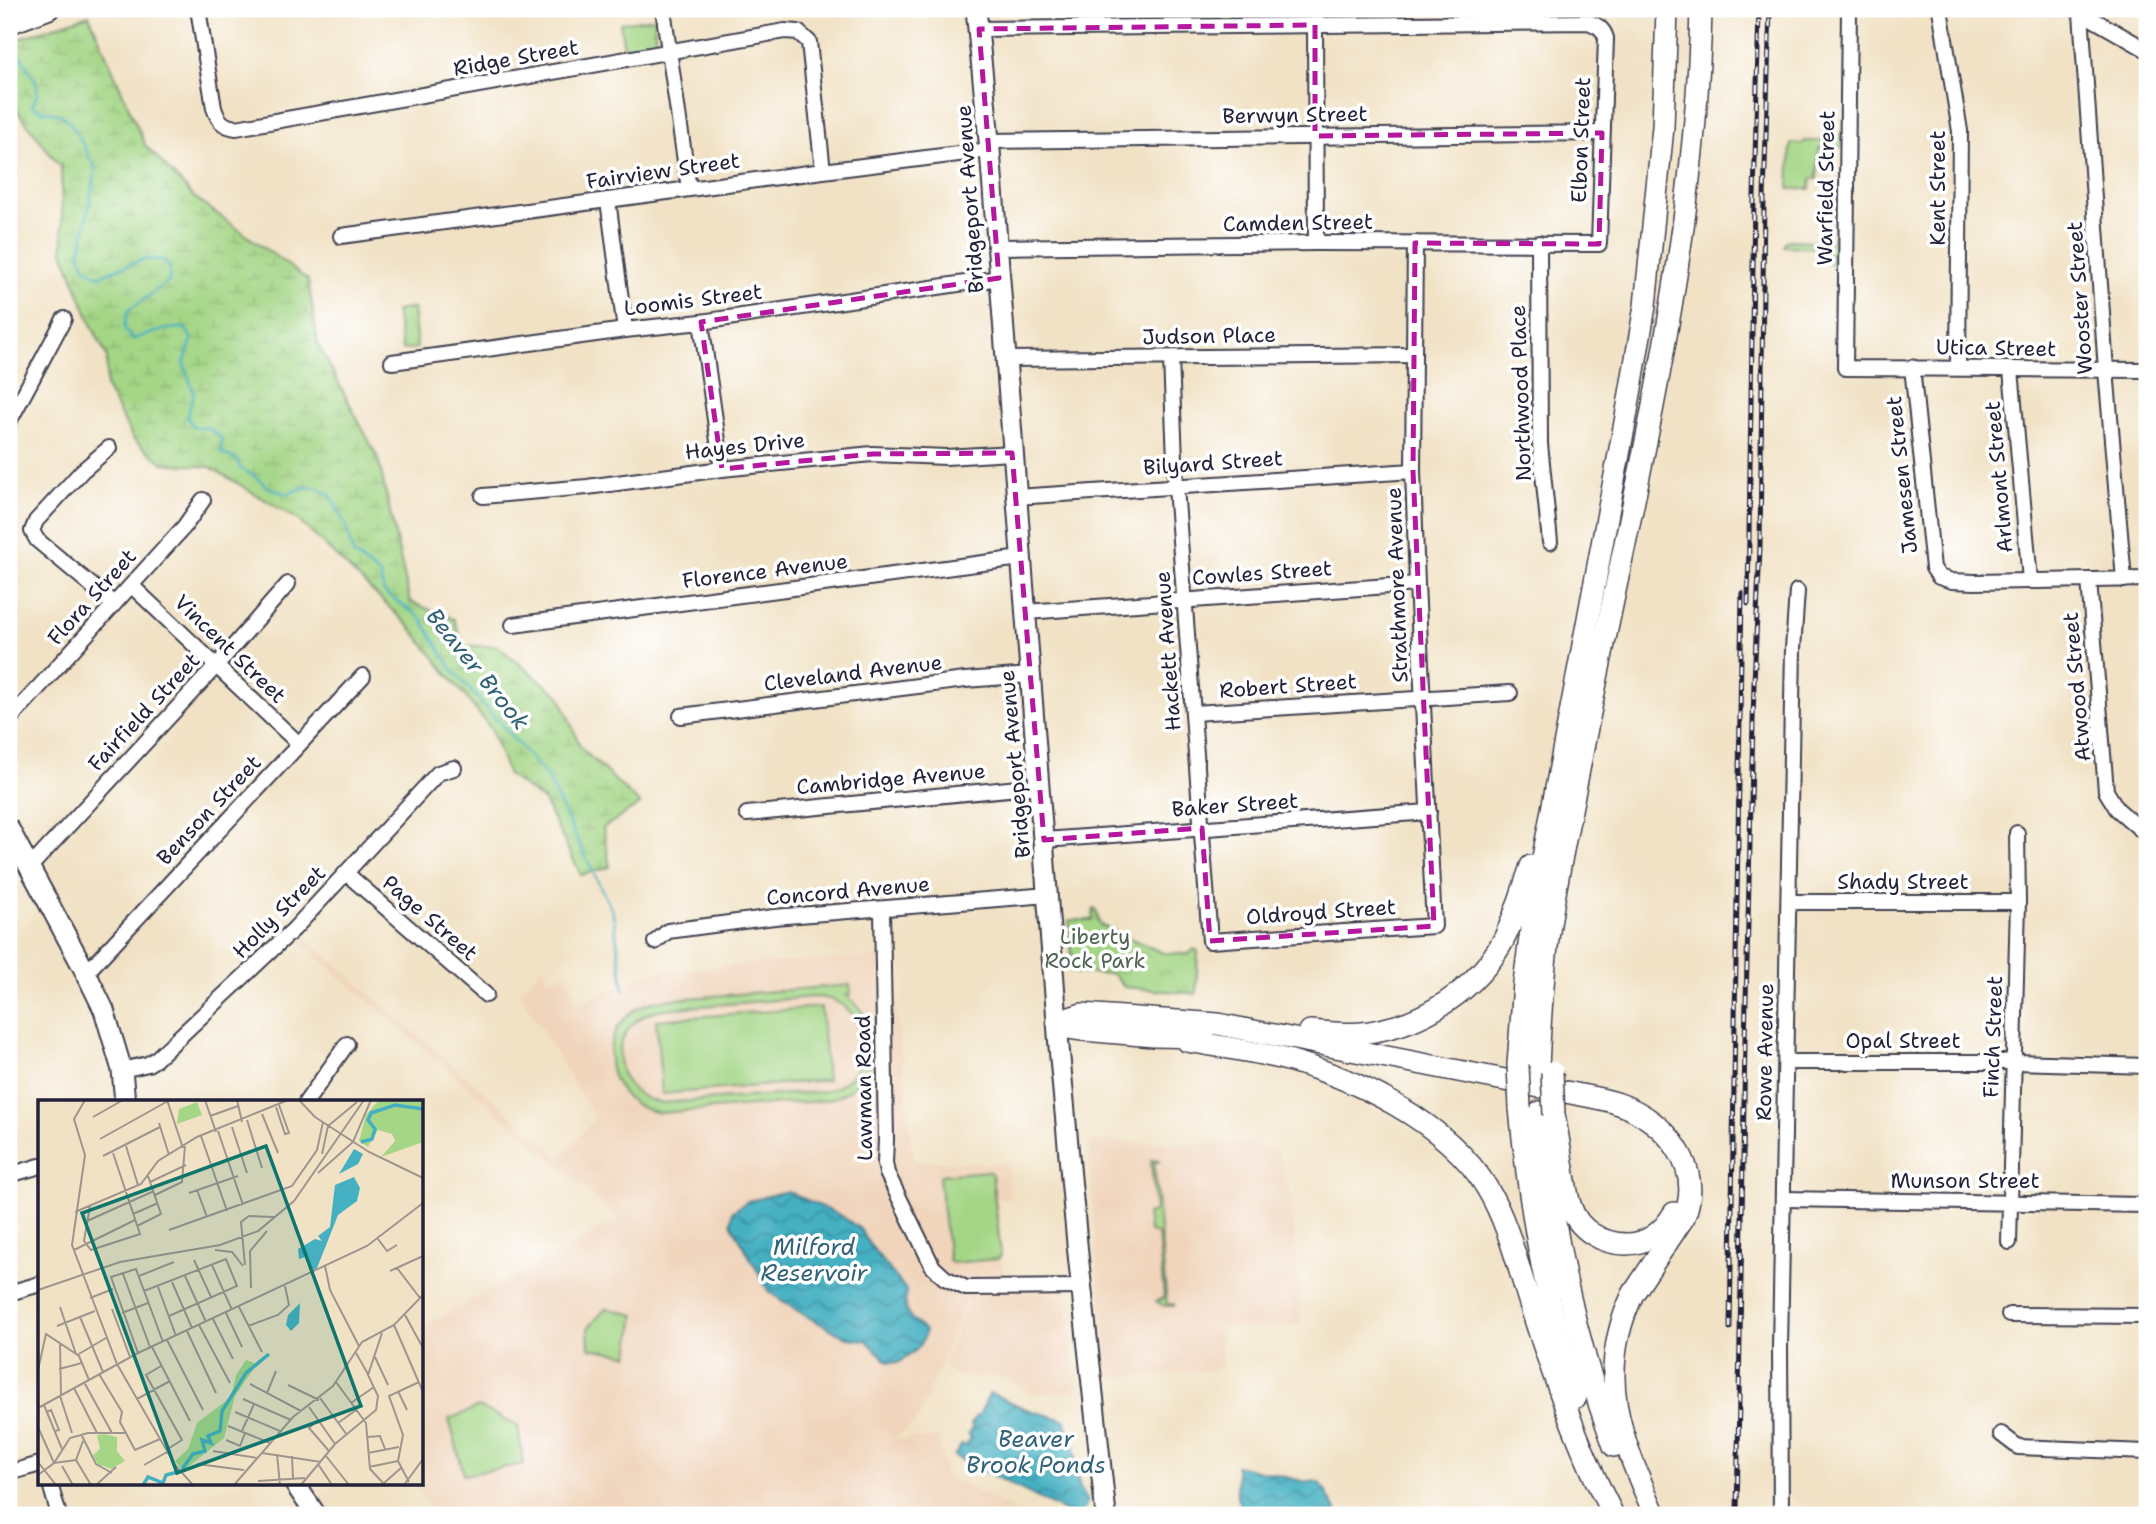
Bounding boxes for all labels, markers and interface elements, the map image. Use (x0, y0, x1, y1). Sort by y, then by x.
street label: Ridge Street (451, 33, 581, 83)
street label: Elbon Street (1565, 77, 1597, 203)
street label: Berwyn Street (1222, 100, 1368, 130)
street label: Bridgeport Avenue (949, 104, 991, 294)
street label: Warfield Street (1811, 110, 1841, 266)
street label: Kent Street (1924, 130, 1952, 246)
street label: Fairview Street (585, 146, 741, 196)
street label: Camden Street (1223, 208, 1373, 238)
street label: Wooster Street (2061, 221, 2099, 375)
street label: Loomis Street (622, 278, 764, 322)
street label: Northwood Place (1504, 304, 1538, 482)
street label: Judson Place (1142, 321, 1276, 351)
street label: Utica Street (1936, 333, 2056, 363)
street label: Jamesen Street (1880, 395, 1924, 555)
street label: Arlmont Street (1978, 400, 2020, 554)
street label: Hayes Drive (684, 426, 806, 466)
street label: Bilyard Street (1142, 444, 1284, 482)
street label: Strathmore Avenue (1380, 487, 1414, 683)
street label: Flora Street (41, 543, 143, 651)
street label: Florence Avenue (681, 547, 849, 595)
street label: Cowles Street (1191, 554, 1333, 592)
street label: Hackett Avenue (1148, 570, 1188, 732)
street label: Vincent Street (168, 588, 292, 710)
water label: Beaver Brook (420, 602, 536, 736)
street label: Atwood Street (2057, 611, 2097, 763)
street label: Fairfield Street (82, 647, 206, 777)
street label: Cleveland Avenue (762, 648, 944, 698)
street label: Robert Street (1218, 667, 1358, 705)
street label: Bridgeport Avenue (993, 669, 1037, 859)
street label: Benson Street (151, 749, 267, 871)
street label: Cambridge Avenue (795, 757, 987, 801)
street label: Baker Street (1171, 787, 1299, 823)
street label: Holly Street (226, 859, 332, 965)
street label: Shady Street (1837, 868, 1969, 896)
street label: Page Street (376, 869, 484, 967)
street label: Concord Avenue (765, 870, 931, 912)
street label: Oldroyd Street (1245, 893, 1397, 931)
park label: Liberty Rock Park (1044, 923, 1146, 975)
street label: Finch Street (1977, 975, 2009, 1099)
street label: Rowe Avenue (1750, 983, 1780, 1121)
street label: Lawman Road (849, 1015, 879, 1161)
street label: Opal Street (1845, 1027, 1961, 1055)
inset map (38, 1100, 424, 1486)
street label: Munson Street (1890, 1167, 2040, 1195)
water label: Milford Reservoir (761, 1232, 868, 1288)
water label: Beaver Brook Ponds (966, 1424, 1106, 1480)

